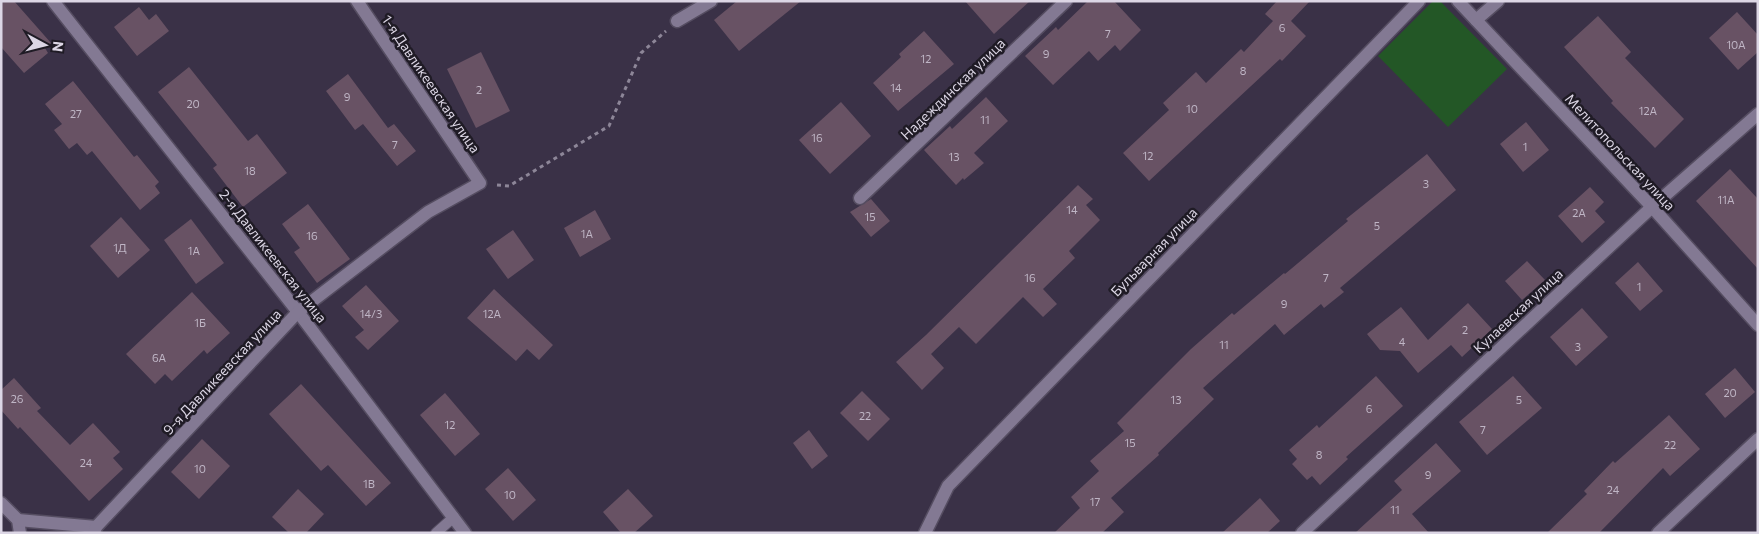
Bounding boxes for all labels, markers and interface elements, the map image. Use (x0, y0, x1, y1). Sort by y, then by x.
street label: 1-я Давликеевская улица (379, 11, 484, 156)
north arrow (20, 20, 70, 70)
house number: 6 (1279, 21, 1286, 34)
house number: 7 (1105, 27, 1111, 40)
street label: Надеждинская улица (897, 34, 1008, 143)
house number: 10А (1726, 38, 1746, 51)
text: N (49, 40, 67, 53)
house number: 9 (1043, 47, 1050, 60)
house number: 12 (921, 52, 931, 65)
house number: 8 (1240, 64, 1247, 77)
house number: 14 (890, 81, 902, 94)
house number: 2 (476, 83, 482, 96)
house number: 9 (344, 90, 351, 103)
street label: Мелитопольская улица (1562, 90, 1679, 213)
house number: 20 (186, 97, 200, 110)
house number: 10 (1186, 102, 1198, 115)
house number: 12А (1639, 104, 1658, 117)
house number: 27 (70, 107, 82, 120)
house number: 11 (980, 113, 990, 126)
house number: 16 (811, 131, 823, 144)
house number: 7 (392, 138, 398, 151)
house number: 1 (1523, 140, 1527, 153)
house number: 12 (1143, 149, 1153, 162)
house number: 13 (949, 150, 959, 163)
house number: 18 (244, 164, 256, 177)
house number: 3 (1423, 177, 1429, 190)
street label: 2-я Давликеевская улица (216, 186, 331, 326)
house number: 11А (1718, 193, 1735, 206)
house number: 14 (1066, 203, 1078, 216)
street label: Бульварная улица (1107, 204, 1200, 300)
house number: 2А (1572, 206, 1586, 219)
house number: 15 (864, 210, 876, 223)
house number: 5 (1374, 219, 1380, 232)
house number: 1А (581, 227, 594, 240)
house number: 16 (306, 229, 318, 242)
house number: 1Д (113, 241, 127, 254)
house number: 1А (188, 244, 201, 257)
street label: Кулаевская улица (1469, 265, 1566, 356)
house number: 16 (1024, 271, 1036, 284)
house number: 7 (1323, 271, 1329, 284)
house number: 1 (1637, 280, 1641, 293)
house number: 9 (1281, 297, 1288, 310)
street label: 9-я Давликеевская улица (159, 305, 284, 438)
house number: 14/3 (360, 307, 382, 320)
house number: 12А (483, 307, 502, 320)
house number: 1Б (194, 316, 206, 329)
house number: 2 (1462, 323, 1468, 336)
house number: 4 (1399, 335, 1406, 348)
house number: 11 (1219, 338, 1229, 351)
house number: 3 (1575, 340, 1581, 353)
house number: 6А (152, 351, 166, 364)
house number: 20 (1723, 386, 1737, 399)
house number: 26 (11, 392, 24, 405)
house number: 13 (1171, 393, 1181, 406)
house number: 5 (1516, 393, 1522, 406)
house number: 6 (1366, 402, 1373, 415)
house number: 22 (859, 409, 871, 422)
house number: 12 (445, 418, 455, 431)
house number: 7 (1480, 423, 1486, 436)
house number: 15 (1124, 436, 1136, 449)
house number: 22 (1664, 438, 1676, 451)
house number: 8 (1316, 448, 1323, 461)
house number: 24 (80, 456, 93, 469)
house number: 10 (194, 462, 206, 475)
house number: 9 (1425, 468, 1432, 481)
house number: 1В (363, 477, 375, 490)
house number: 24 (1607, 483, 1620, 496)
house number: 10 (504, 488, 516, 501)
house number: 17 (1090, 495, 1100, 508)
house number: 11 (1390, 503, 1400, 516)

